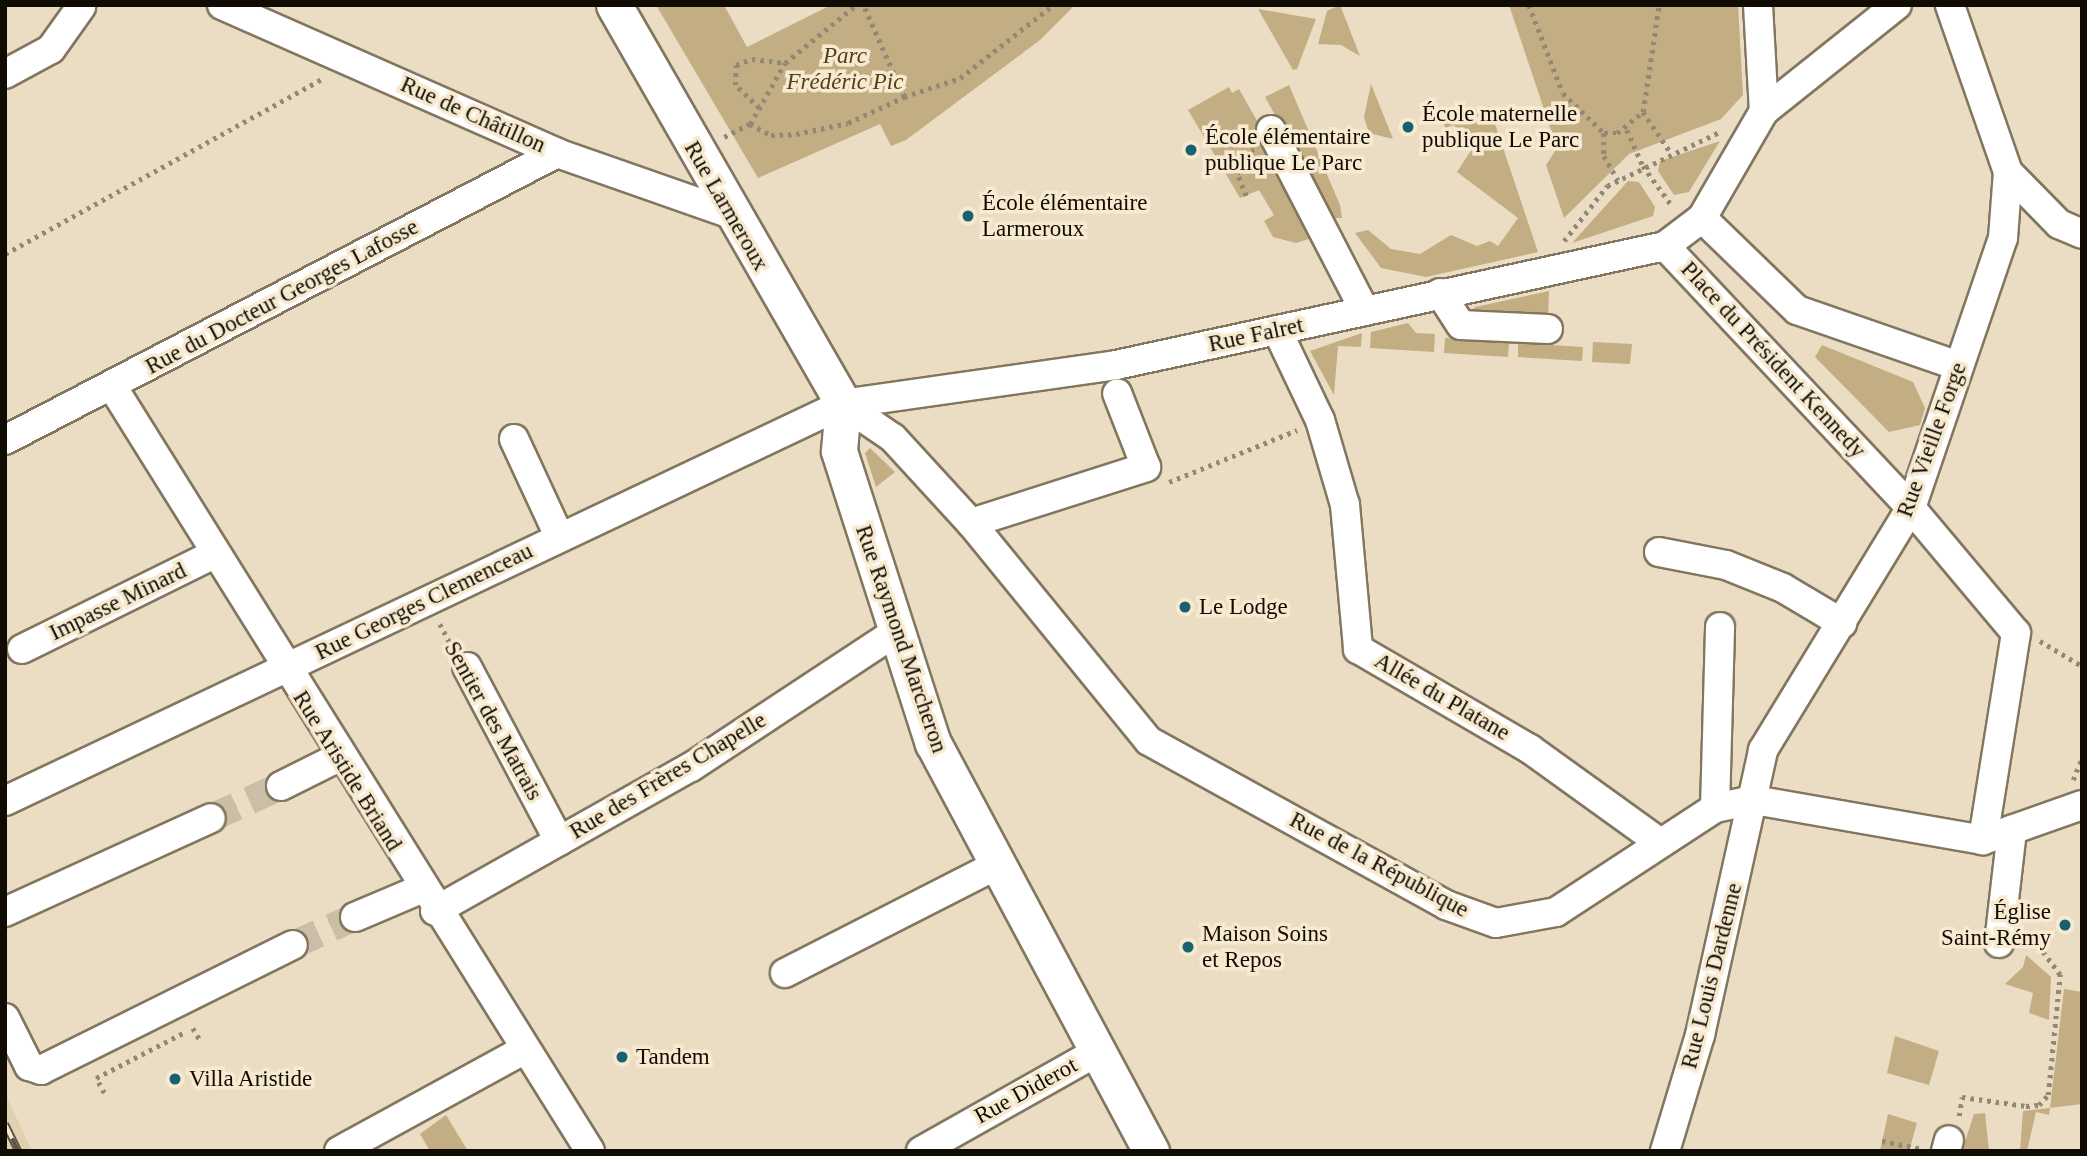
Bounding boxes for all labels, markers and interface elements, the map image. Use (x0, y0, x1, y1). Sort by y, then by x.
park label: Parc Frédéric Pic (787, 42, 903, 96)
street label: Rue de Châtillon (396, 71, 550, 159)
place label: École maternelle publique Le Parc (1422, 100, 1579, 154)
marker: École maternelle publique Le Parc (1400, 119, 1416, 135)
place label: École élémentaire publique Le Parc (1205, 123, 1370, 177)
street label: Rue Larmeroux (678, 136, 774, 276)
marker: École élémentaire publique Le Parc (1183, 142, 1199, 158)
place label: École élémentaire Larmeroux (982, 189, 1147, 243)
marker: École élémentaire Larmeroux (960, 208, 976, 224)
street label: Rue du Docteur Georges Lafosse (141, 213, 423, 381)
street label: Place du Président Kennedy (1675, 256, 1871, 464)
street label: Rue Falret (1206, 311, 1306, 359)
street label: Rue Vieille Forge (1891, 359, 1973, 521)
street label: Rue Raymond Marcheron (849, 522, 953, 756)
street label: Rue Georges Clemenceau (311, 537, 537, 667)
street label: Impasse Minard (45, 557, 191, 647)
place label: Le Lodge (1199, 593, 1288, 621)
marker: Le Lodge (1177, 599, 1193, 615)
street label: Sentier des Matrais (438, 637, 548, 805)
street label: Allée du Platane (1369, 647, 1515, 747)
street label: Rue Aristide Briand (286, 685, 408, 857)
street label: Rue des Frères Chapelle (565, 706, 771, 846)
street label: Rue de la République (1285, 806, 1473, 924)
street label: Rue Louis Dardenne (1676, 880, 1748, 1072)
place label: Église Saint-Rémy (1941, 898, 2051, 952)
marker: Église Saint-Rémy (2057, 917, 2073, 933)
place label: Maison Soins et Repos (1202, 920, 1328, 974)
marker: Maison Soins et Repos (1180, 939, 1196, 955)
place label: Tandem (636, 1043, 710, 1071)
marker: Tandem (614, 1049, 630, 1065)
street label: Rue Diderot (970, 1052, 1082, 1130)
place label: Villa Aristide (189, 1065, 313, 1093)
marker: Villa Aristide (167, 1071, 183, 1087)

